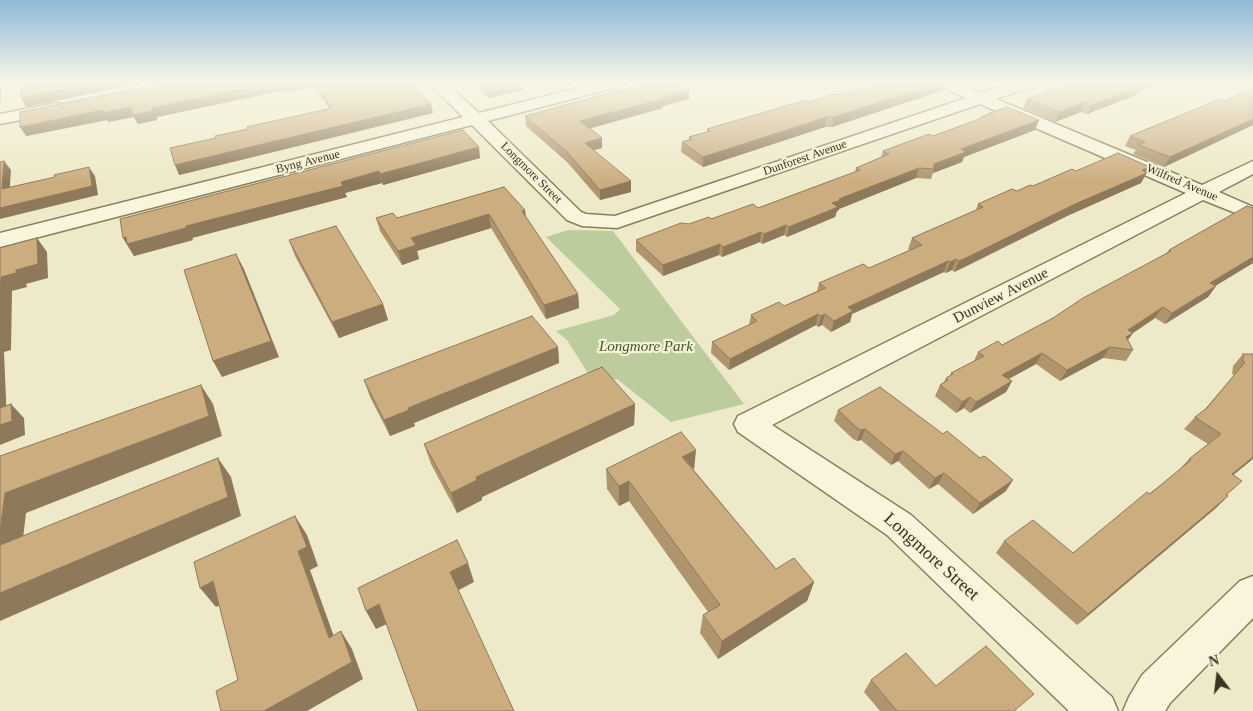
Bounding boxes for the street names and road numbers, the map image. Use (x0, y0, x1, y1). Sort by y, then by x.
street label: Dunforest Avenue (761, 137, 849, 179)
street label: Longmore Street (497, 139, 565, 207)
street label: Byng Avenue (275, 147, 341, 177)
street label: Wilfred Avenue (1144, 161, 1220, 205)
street label: Dunview Avenue (950, 264, 1052, 328)
street label: Longmore Street (879, 508, 983, 606)

